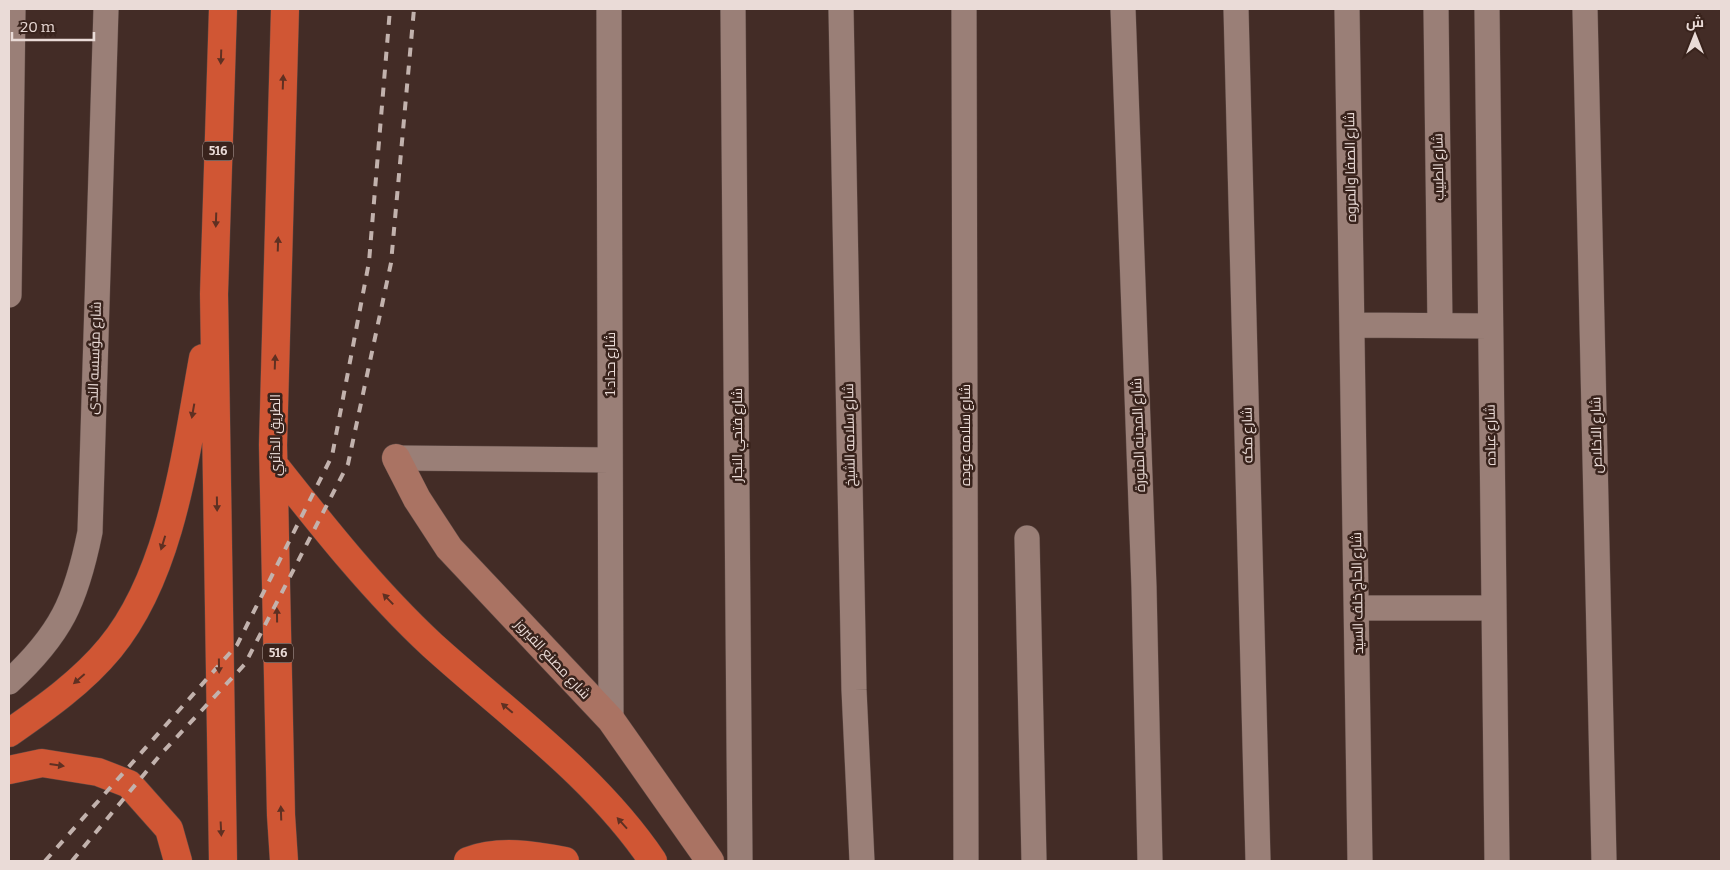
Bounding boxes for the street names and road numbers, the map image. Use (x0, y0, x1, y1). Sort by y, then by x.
street label: شارع الصفا والمروه (1341, 112, 1360, 222)
street label: شارع الطبيب (1429, 133, 1448, 201)
road number: 516 (203, 142, 233, 160)
street label: شارع مؤسسه الندى (84, 301, 105, 415)
street label: شارع حداد 1 (602, 332, 619, 396)
street label: شارع المدينه المنورة (1128, 378, 1149, 492)
street label: شارع سلامه الشيخ (840, 383, 859, 487)
street label: شارع سلامه عوده (957, 384, 974, 486)
street label: شارع فتحي النجار (729, 388, 749, 483)
street label: الطريق الدائري (267, 394, 287, 476)
street label: شارع الاخلاص (1587, 397, 1606, 473)
street label: شارع عباده (1481, 404, 1500, 466)
street label: شارع مكه (1239, 407, 1256, 463)
street label: شارع الحاج خلف السيد (1348, 532, 1367, 654)
street label: شارع مصنع الفيروز (511, 615, 594, 703)
road number: 516 (263, 644, 293, 662)

